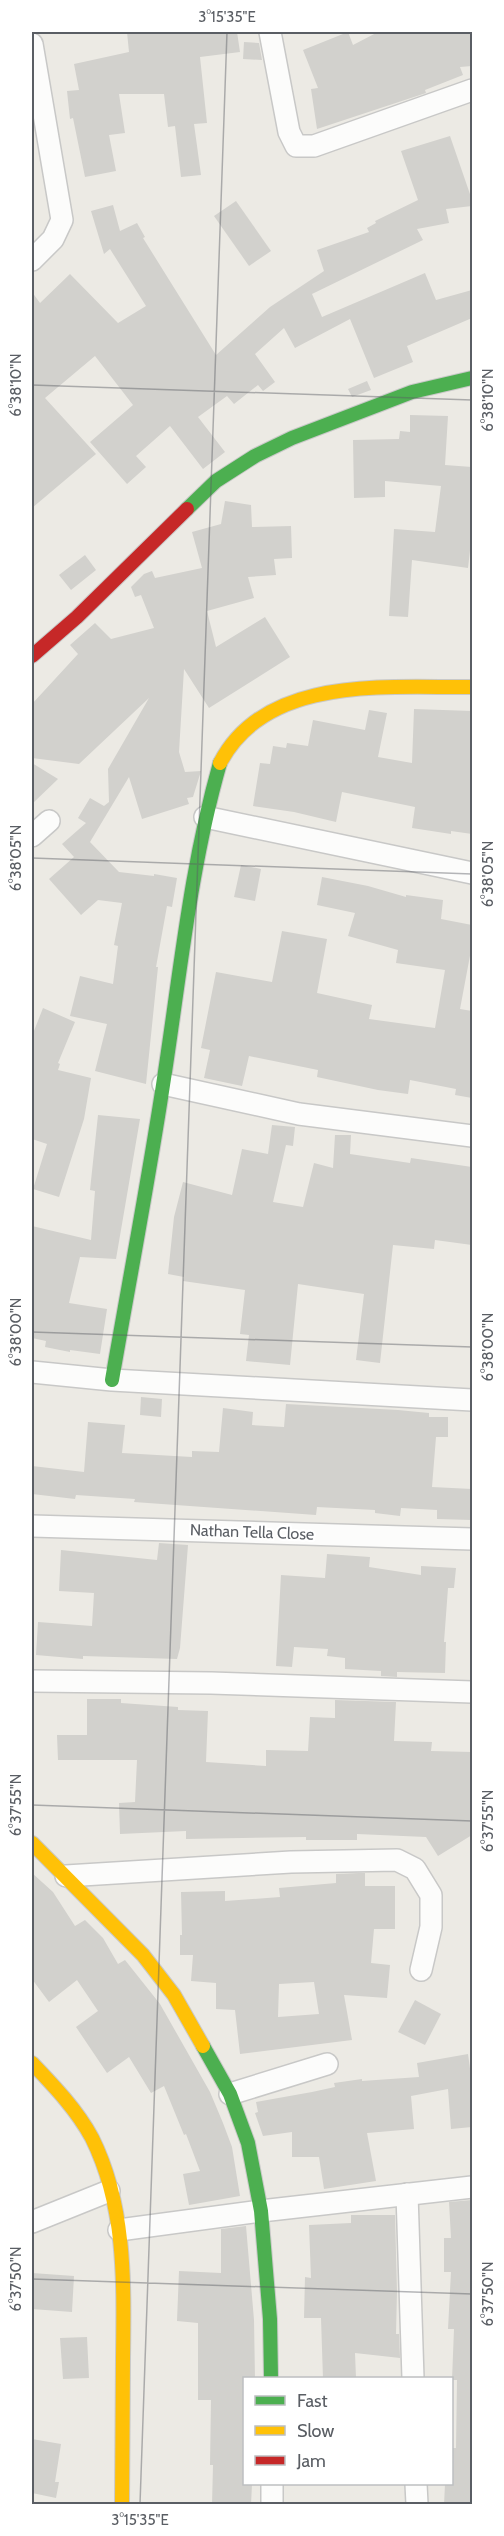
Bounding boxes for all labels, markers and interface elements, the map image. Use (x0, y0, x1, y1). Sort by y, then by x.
text: 3°15'35"E (198, 8, 256, 26)
text: 6°38'10"N (7, 353, 25, 417)
text: 6°38'10"N (479, 368, 497, 432)
text: 6°38'05"N (7, 825, 25, 891)
text: 6°38'05"N (479, 841, 497, 907)
text: 6°38'00"N (7, 1298, 25, 1366)
text: 6°38'00"N (479, 1313, 497, 1381)
street label: Nathan Tella Close (190, 1520, 314, 1544)
text: 6°37'55"N (7, 1774, 25, 1836)
text: 6°37'55"N (479, 1790, 497, 1852)
text: 6°37'50"N (7, 2247, 25, 2311)
text: 6°37'50"N (479, 2262, 497, 2326)
legend (243, 2377, 453, 2485)
text: Fast (297, 2390, 328, 2412)
text: Slow (297, 2420, 334, 2442)
text: Jam (296, 2450, 326, 2472)
text: 3°15'35"E (111, 2511, 169, 2529)

